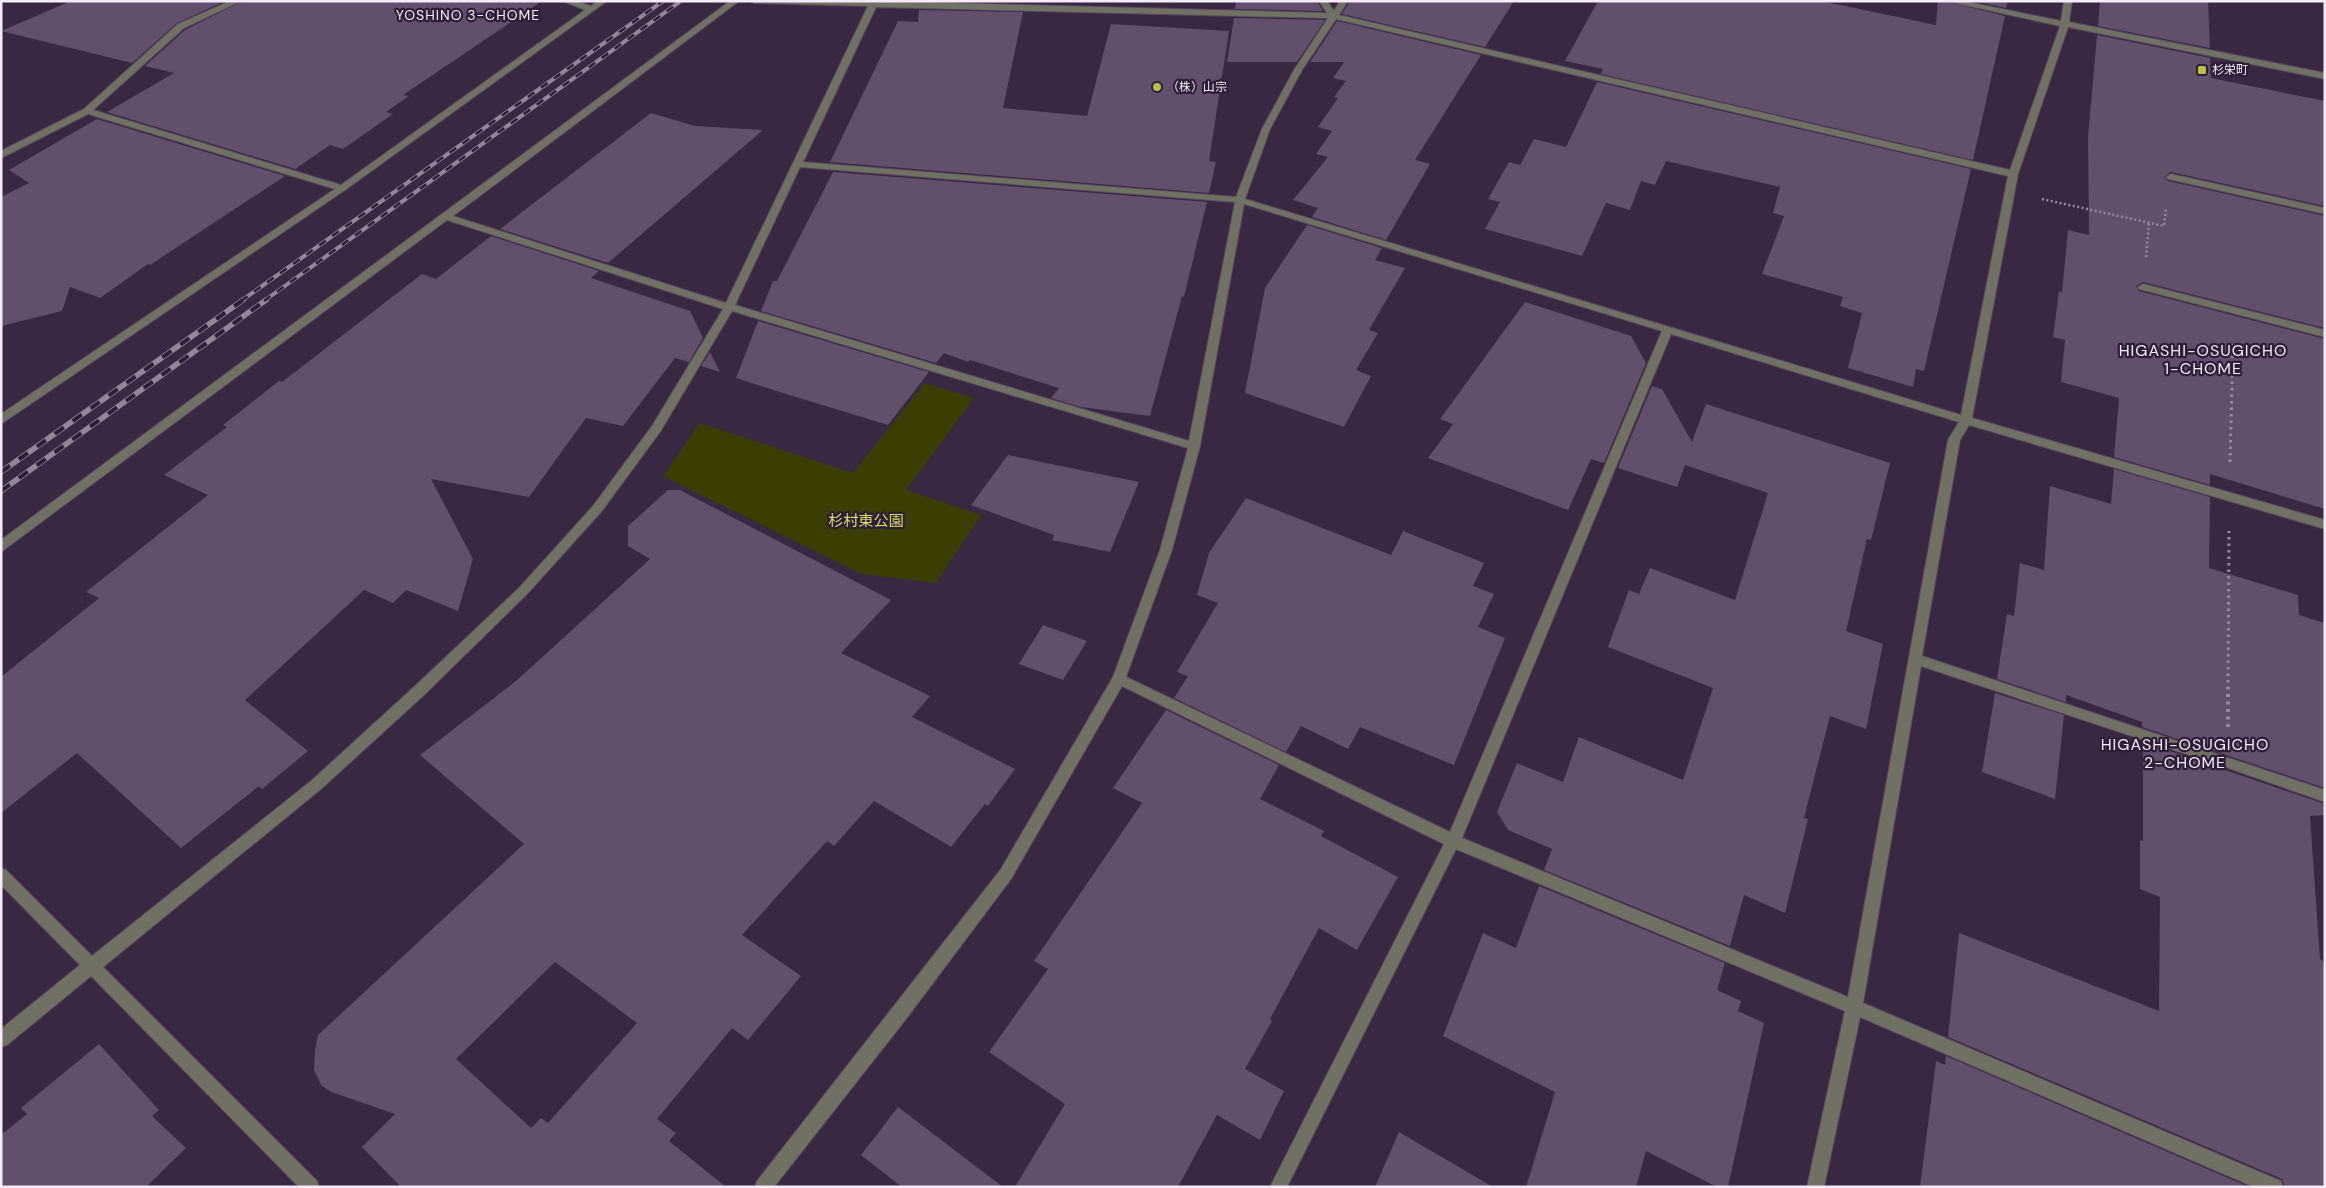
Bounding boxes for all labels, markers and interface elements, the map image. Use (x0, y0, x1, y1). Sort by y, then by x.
district label: YOSHINO 3-CHOME (396, 6, 540, 24)
place label: 杉栄町 (2212, 62, 2248, 78)
marker: 杉栄町 (2196, 64, 2208, 76)
place label: （株）山宗 (1167, 79, 1227, 95)
marker: （株）山宗 (1151, 81, 1163, 93)
district label: HIGASHI-OSUGICHO 1-CHOME (2119, 340, 2287, 379)
park label: 杉村東公園 (828, 511, 904, 531)
district label: HIGASHI-OSUGICHO 2-CHOME (2101, 734, 2269, 773)

